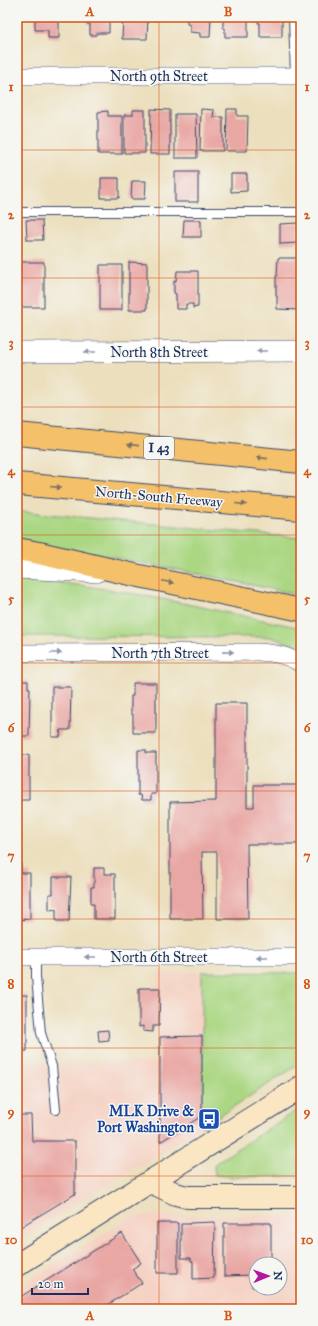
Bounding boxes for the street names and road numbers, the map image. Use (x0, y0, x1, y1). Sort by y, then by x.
street label: North 9th Street (110, 68, 208, 85)
street label: North 8th Street (110, 344, 208, 361)
road number: I 43 (144, 437, 174, 459)
street label: North-South Freeway (95, 483, 224, 511)
street label: North 7th Street (111, 645, 209, 662)
street label: North 6th Street (110, 949, 208, 966)

